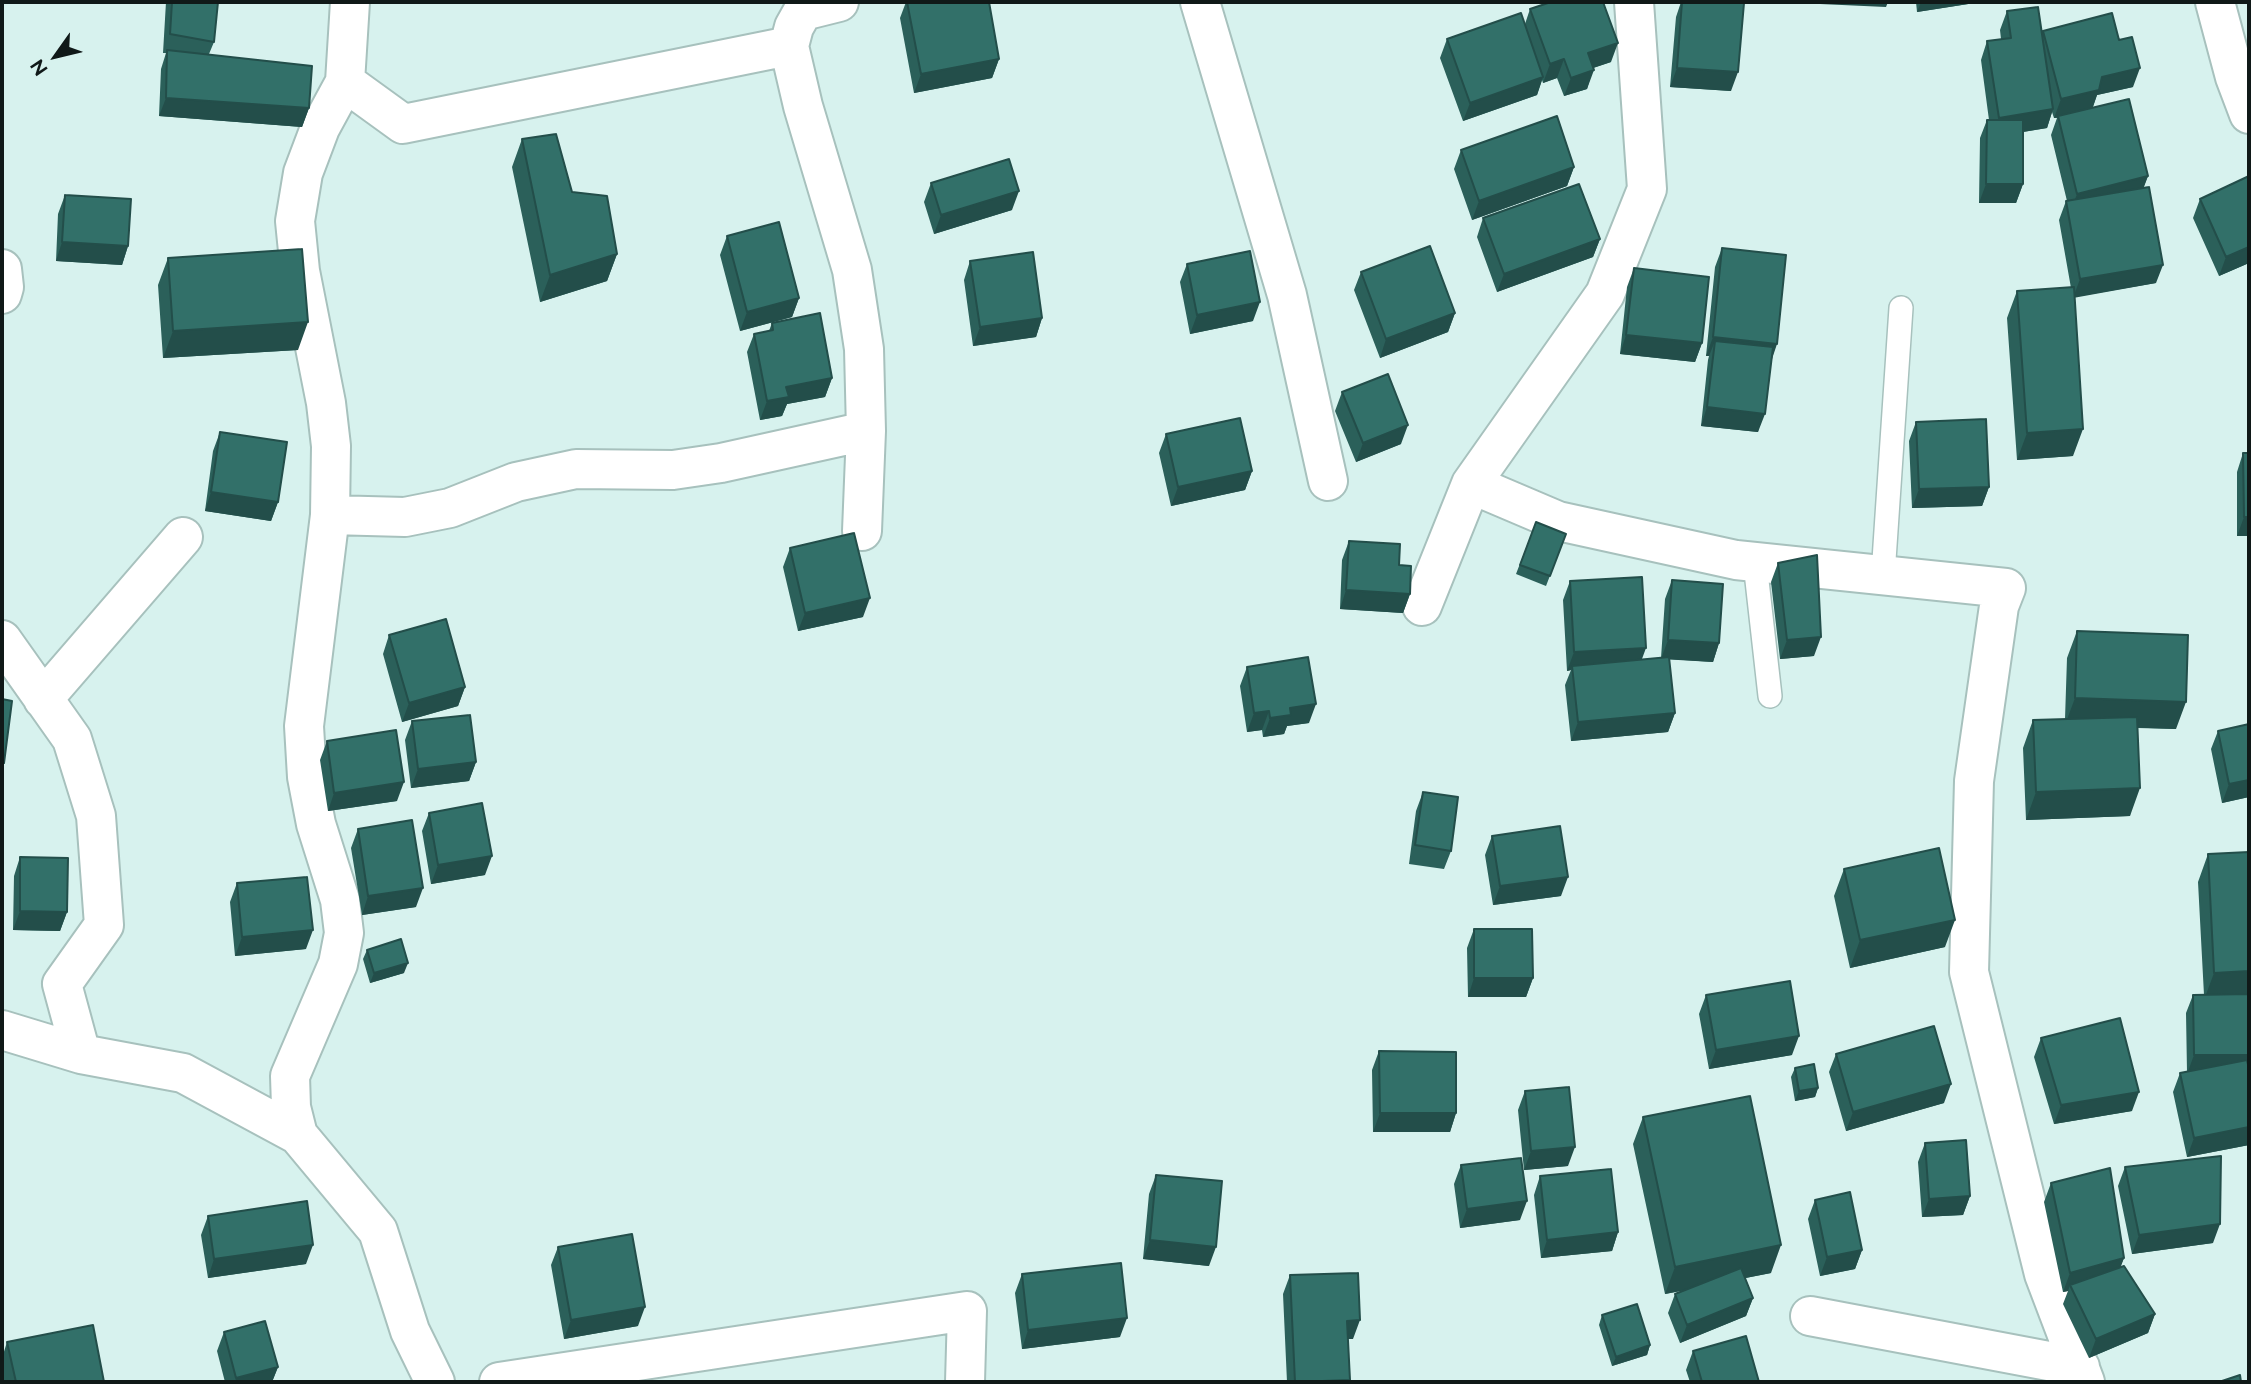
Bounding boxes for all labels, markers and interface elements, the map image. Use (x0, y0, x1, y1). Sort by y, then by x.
north arrow (21, 21, 91, 91)
text: N (25, 56, 52, 80)

